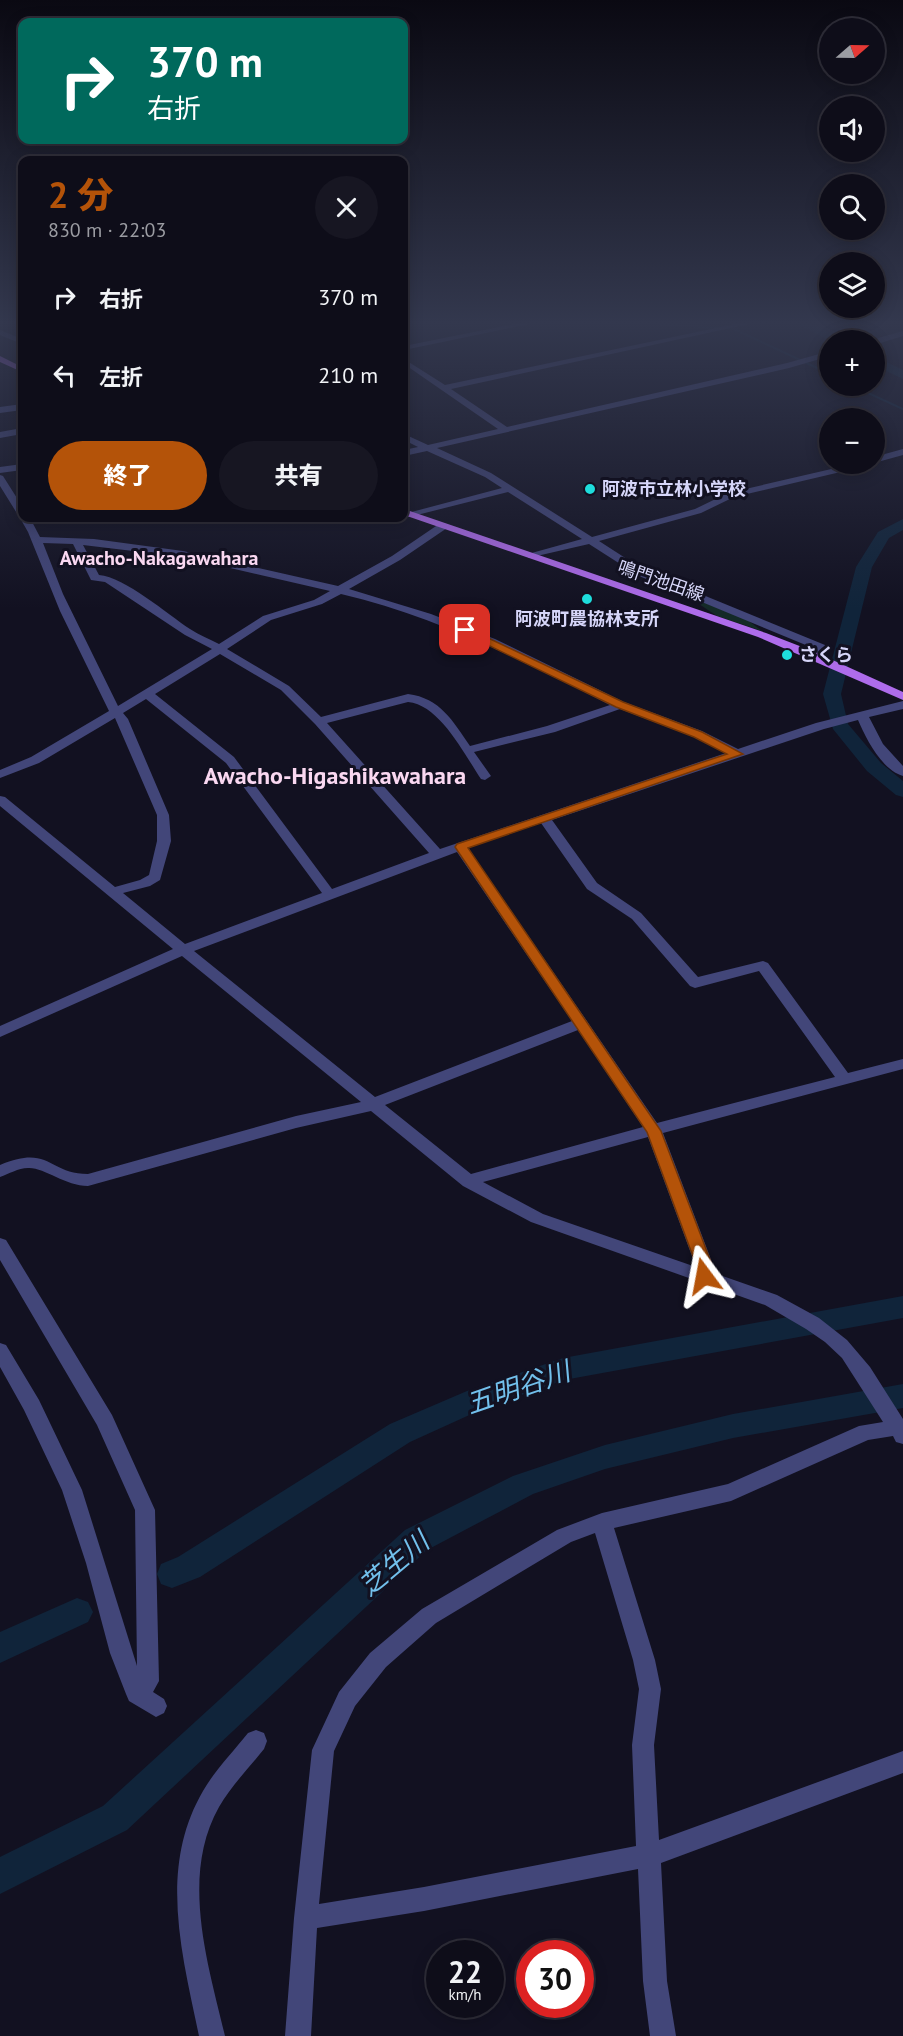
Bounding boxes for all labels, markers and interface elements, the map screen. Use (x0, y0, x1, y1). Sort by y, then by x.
north arrow (819, 18, 885, 84)
map controls (819, 18, 885, 474)
text: 370 m (147, 34, 263, 89)
icon: right (48, 42, 126, 120)
text: 右折 (147, 91, 201, 125)
button: sound (819, 96, 885, 162)
text: 2 分 (48, 171, 114, 218)
button: search (819, 174, 885, 240)
button: close (315, 176, 378, 239)
text: 830 m · 22:03 (48, 217, 166, 243)
button: layers (819, 252, 885, 318)
icon: right (48, 281, 81, 314)
text: 370 m (318, 283, 378, 311)
text: 右折 (99, 285, 143, 313)
button: + (819, 330, 885, 396)
icon: left (48, 359, 81, 392)
text: 210 m (318, 361, 378, 389)
text: 左折 (99, 363, 143, 391)
button: − (819, 408, 885, 474)
button: 終了 (48, 441, 207, 510)
button: 共有 (219, 441, 378, 510)
place label: 阿波市立林小学校 (602, 477, 746, 500)
marker: 阿波市立林小学校 (583, 482, 597, 496)
district label: Awacho-Nakagawahara (60, 545, 258, 571)
street label: 鳴門池田線 (615, 555, 707, 606)
marker: 阿波町農協林支所 (580, 592, 594, 606)
pin (439, 604, 490, 655)
place label: 阿波町農協林支所 (515, 607, 659, 630)
icon: arrive (448, 613, 481, 646)
place label: さくら (799, 643, 853, 666)
marker: さくら (780, 648, 794, 662)
district label: Awacho-Higashikawahara (204, 760, 466, 791)
position arrow (672, 1244, 736, 1308)
water label: 五明谷川 (461, 1352, 577, 1421)
water label: 芝生川 (351, 1522, 438, 1602)
speed limit sign: 30 (516, 1940, 594, 2018)
text: 22 (448, 1952, 482, 1991)
text: km/h (449, 1985, 481, 2004)

